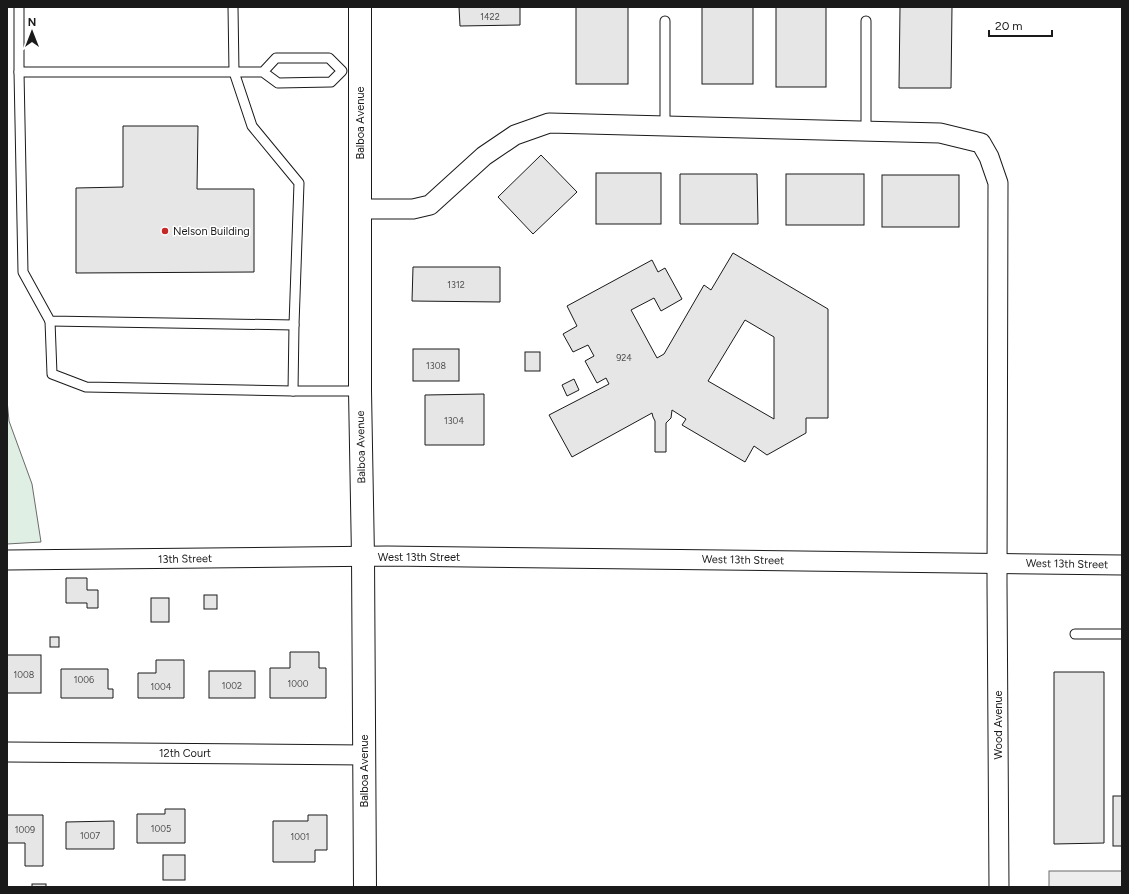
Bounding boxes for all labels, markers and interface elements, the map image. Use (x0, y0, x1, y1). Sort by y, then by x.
house number: 1422 (480, 11, 500, 22)
north arrow (12, 12, 52, 52)
scale bar (989, 12, 1052, 38)
text: N (28, 16, 36, 29)
text: 20 m (995, 19, 1023, 33)
street label: Balboa Avenue (354, 86, 367, 160)
place label: Nelson Building (173, 225, 250, 238)
marker: Nelson Building (160, 226, 170, 236)
house number: 1312 (447, 279, 465, 290)
house number: 924 (616, 352, 632, 363)
house number: 1308 (426, 360, 446, 371)
street label: Balboa Avenue (354, 410, 368, 484)
house number: 1304 (444, 415, 464, 426)
street label: West 13th Street (378, 551, 460, 564)
street label: 13th Street (158, 552, 212, 566)
street label: West 13th Street (702, 553, 784, 567)
street label: West 13th Street (1026, 557, 1108, 571)
house number: 1008 (14, 669, 35, 680)
house number: 1006 (74, 674, 94, 685)
house number: 1000 (287, 678, 309, 689)
house number: 1002 (222, 680, 242, 691)
house number: 1004 (151, 681, 172, 692)
street label: Wood Avenue (992, 690, 1005, 760)
street label: Balboa Avenue (358, 734, 371, 808)
street label: 12th Court (159, 747, 211, 760)
house number: 1005 (151, 823, 171, 834)
house number: 1009 (15, 824, 35, 835)
house number: 1007 (80, 830, 100, 841)
house number: 1001 (291, 831, 309, 842)

